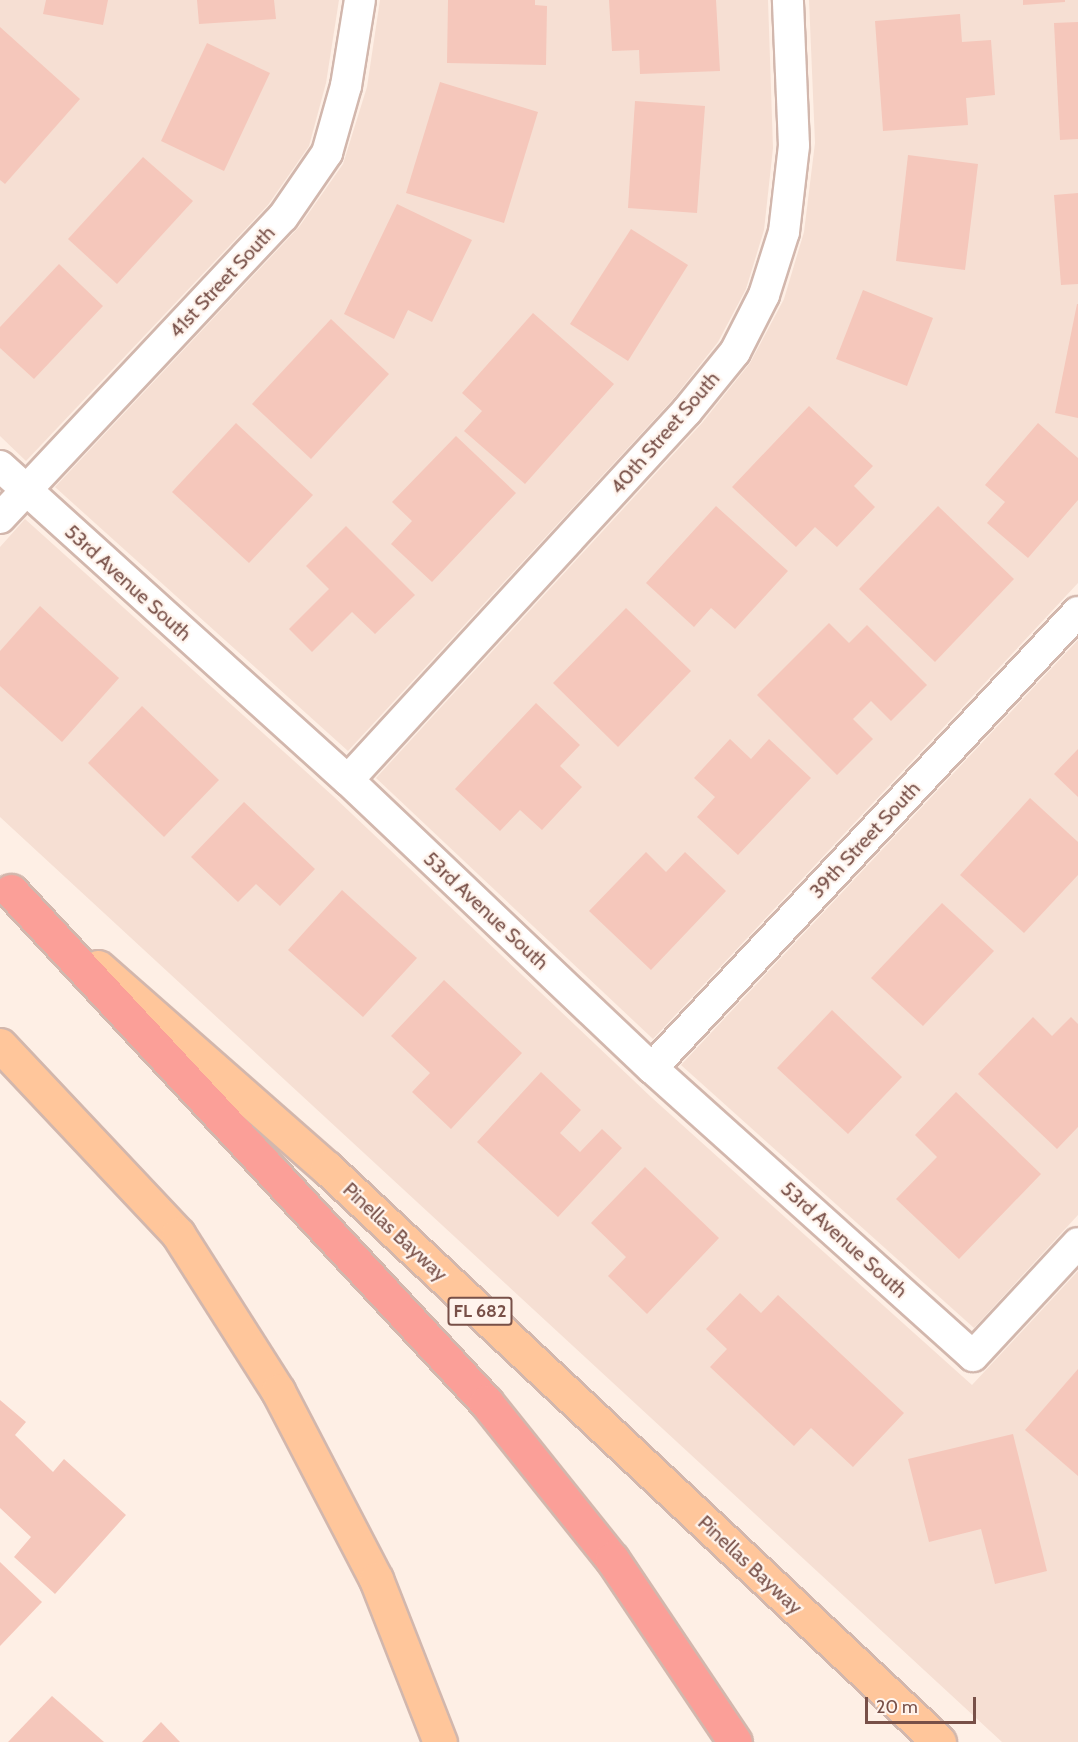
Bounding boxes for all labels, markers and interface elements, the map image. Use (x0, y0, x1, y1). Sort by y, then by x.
street label: 41st Street South (164, 221, 280, 343)
street label: 40th Street South (605, 367, 725, 499)
street label: 53rd Avenue South (60, 520, 196, 646)
street label: 39th Street South (805, 777, 925, 903)
street label: 53rd Avenue South (419, 847, 553, 975)
street label: 53rd Avenue South (776, 1177, 912, 1303)
street label: Pinellas Bayway (338, 1178, 452, 1286)
road number: FL 682 (447, 1296, 513, 1326)
street label: Pinellas Bayway (693, 1511, 807, 1619)
scale bar (868, 1685, 979, 1723)
text: 20 m (876, 1696, 918, 1718)

